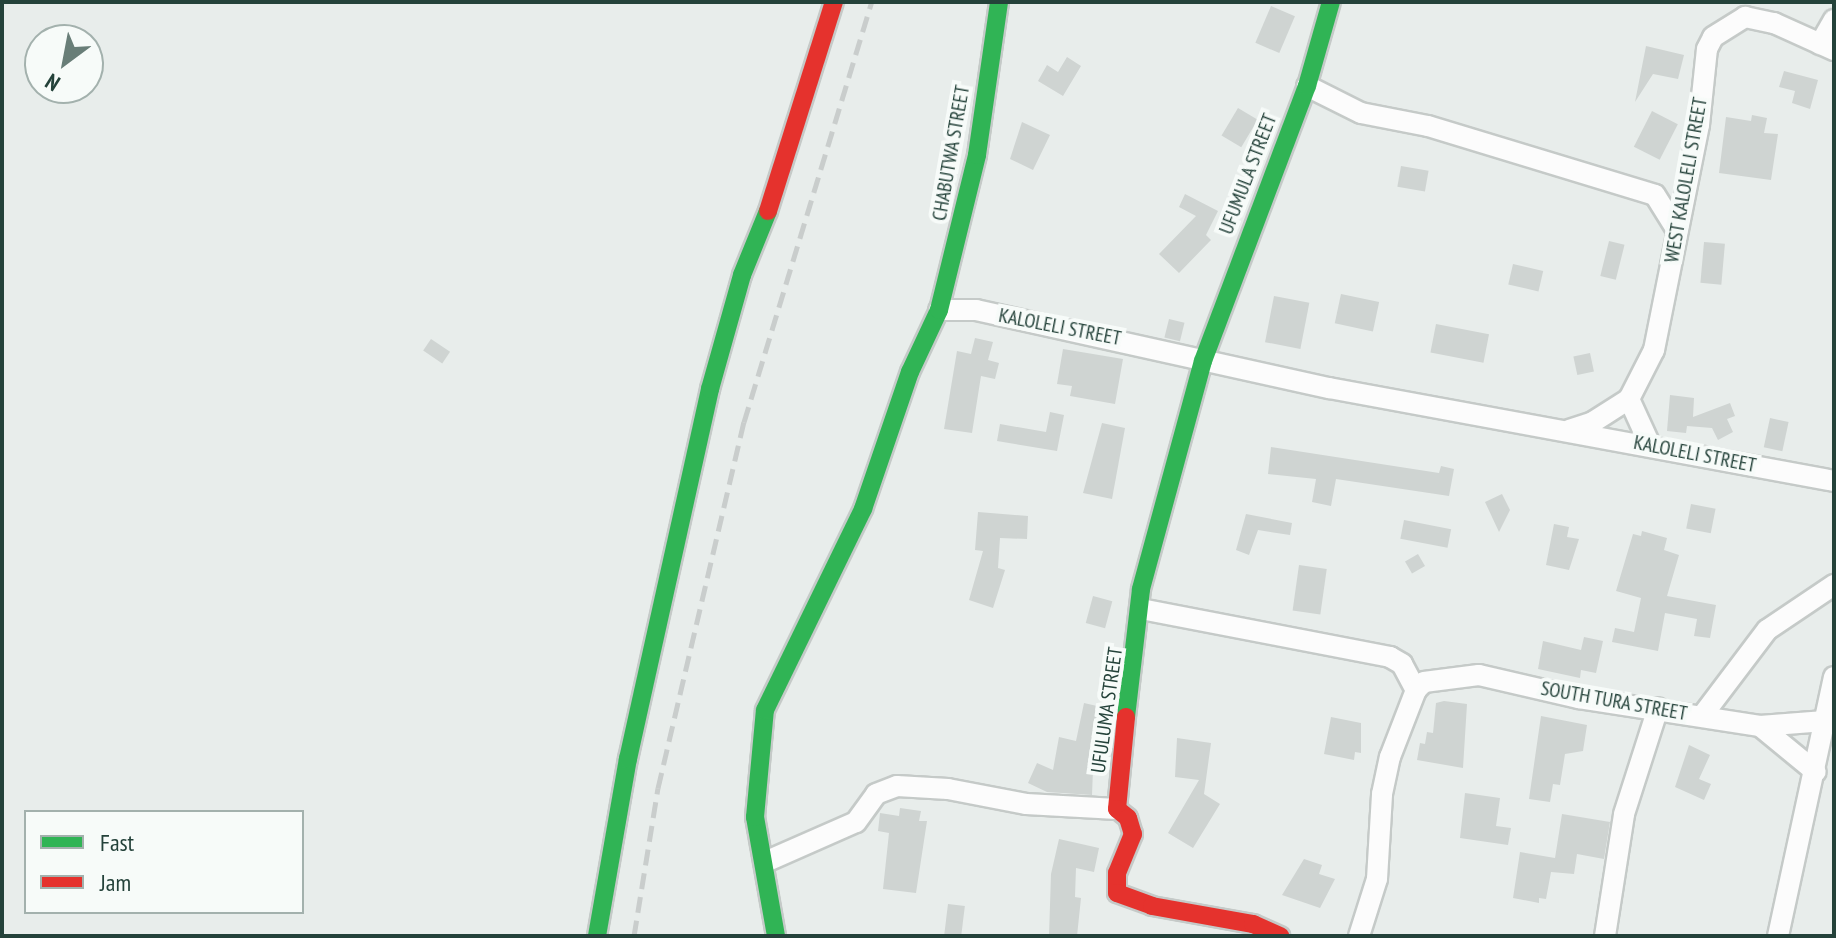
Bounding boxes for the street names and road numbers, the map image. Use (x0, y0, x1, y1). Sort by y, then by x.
street label: CHABUTWA STREET (927, 83, 975, 223)
street label: WEST KALOLELI STREET (1660, 95, 1712, 265)
street label: UFUMULA STREET (1214, 110, 1282, 238)
street label: KALOLELI STREET (997, 303, 1123, 351)
street label: KALOLELI STREET (1632, 430, 1758, 478)
street label: UFULUMA STREET (1086, 645, 1128, 775)
street label: SOUTH TURA STREET (1538, 676, 1690, 726)

